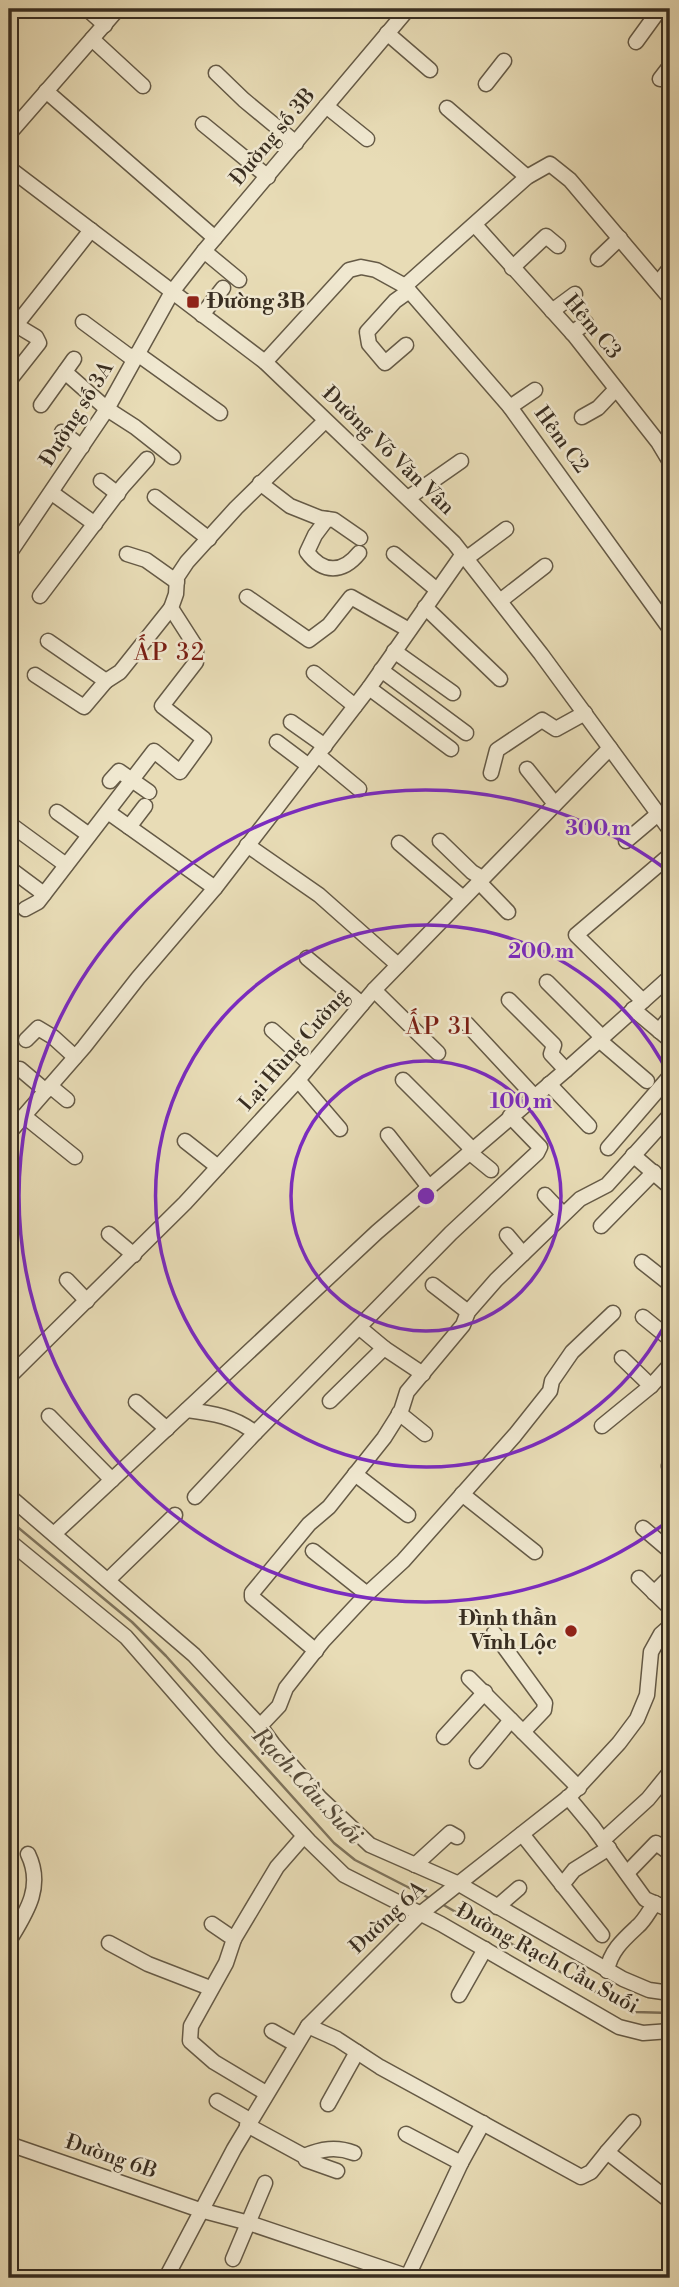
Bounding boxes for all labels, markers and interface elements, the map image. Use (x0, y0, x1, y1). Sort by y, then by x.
street label: Đường số 3B (225, 83, 321, 191)
place label: Đường 3B (206, 289, 306, 315)
street label: Hẻm C3 (558, 289, 626, 365)
marker: Đường 3B (185, 294, 201, 310)
street label: Đường số 3A (34, 356, 120, 471)
street label: Đường Võ Văn Vân (316, 381, 460, 521)
street label: Hẻm C2 (528, 401, 594, 479)
district label: ẤP 32 (133, 634, 206, 667)
text: 300 m (565, 816, 631, 842)
text: 200 m (508, 939, 574, 965)
street label: Lại Hùng Cường (234, 983, 354, 1117)
district label: ẤP 31 (405, 1008, 474, 1041)
text: 100 m (490, 1089, 552, 1115)
centre of rings (414, 1184, 438, 1208)
place label: Đình thần Vĩnh Lộc (458, 1606, 557, 1656)
marker: Đình thần Vĩnh Lộc (563, 1623, 579, 1639)
water label: Rạch Cầu Suối (245, 1721, 369, 1851)
street label: Đường 6A (344, 1876, 432, 1960)
street label: Đường Rạch Cầu Suối (451, 1898, 643, 2020)
street label: Đường 6B (62, 2129, 160, 2185)

